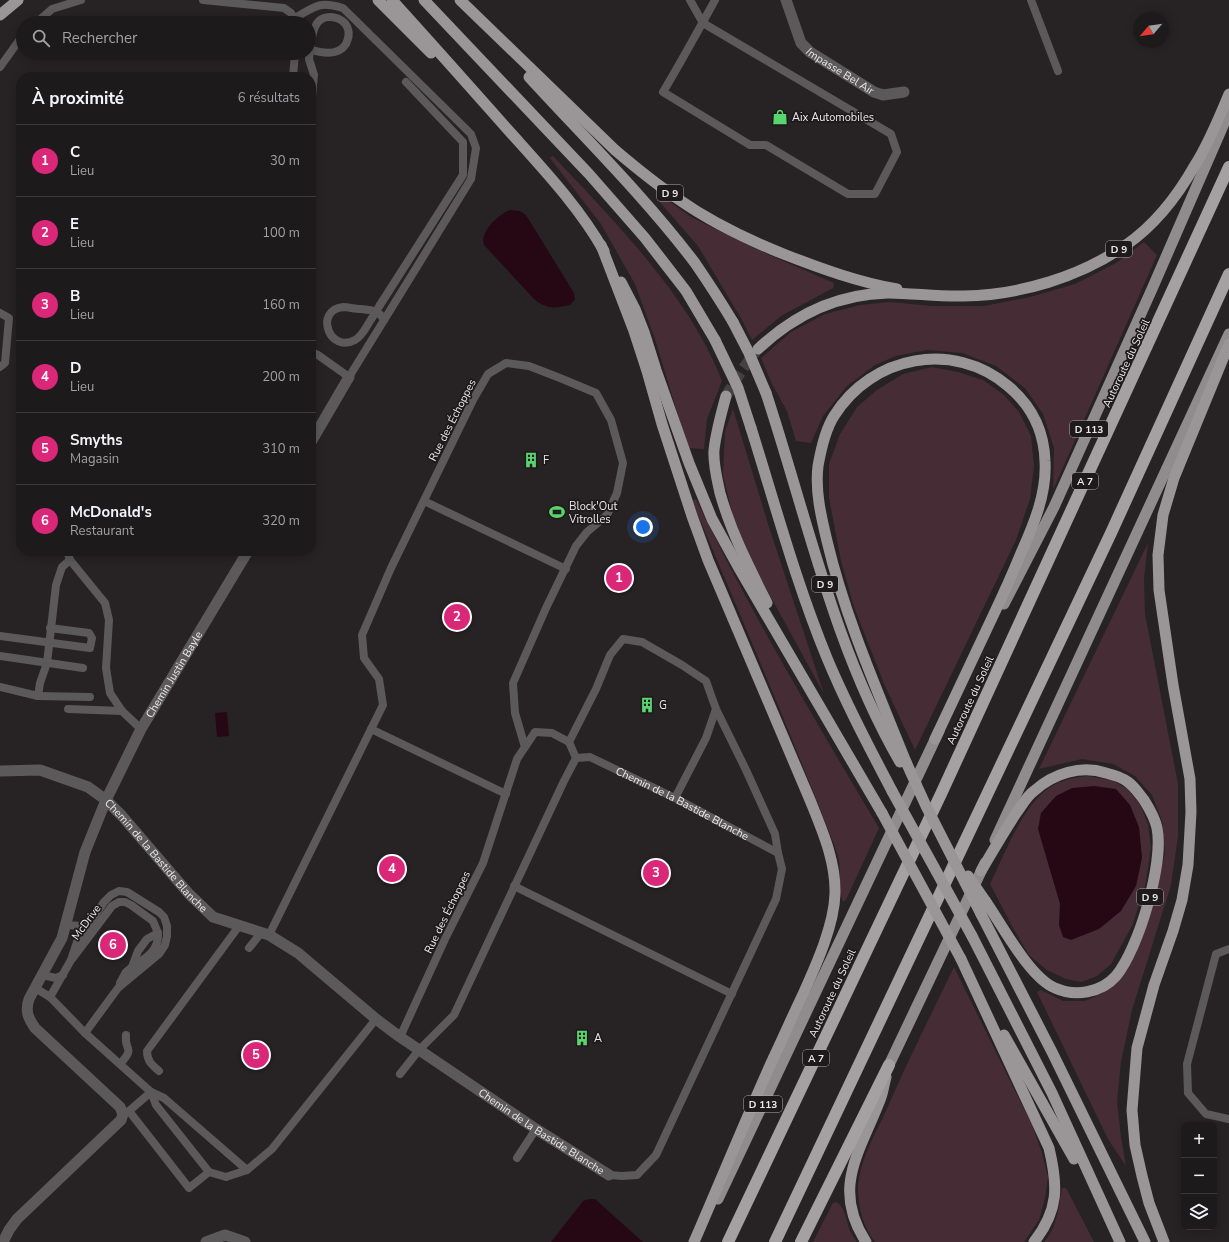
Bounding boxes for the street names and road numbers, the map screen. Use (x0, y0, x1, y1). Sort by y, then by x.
street label: Impasse Bel Air (802, 45, 877, 98)
road number: D 9 (657, 185, 683, 201)
road number: D 9 (1106, 241, 1132, 257)
street label: Autoroute du Soleil (1099, 316, 1154, 410)
street label: Rue des Échoppes (424, 376, 480, 464)
road number: D 113 (1070, 421, 1108, 437)
road number: A 7 (1072, 473, 1098, 489)
road number: D 9 (812, 576, 838, 592)
street label: Chemin Justin Bayle (142, 628, 206, 721)
street label: Autoroute du Soleil (943, 653, 998, 747)
street label: Chemin de la Bastide Blanche (613, 764, 751, 844)
street label: Chemin de la Bastide Blanche (101, 796, 211, 916)
street label: Rue des Échoppes (420, 868, 474, 956)
road number: D 9 (1137, 889, 1163, 905)
street label: McDrive (68, 901, 104, 943)
street label: Autoroute du Soleil (805, 946, 860, 1040)
road number: A 7 (803, 1050, 829, 1066)
street label: Chemin de la Bastide Blanche (475, 1085, 607, 1178)
road number: D 113 (744, 1096, 782, 1112)

